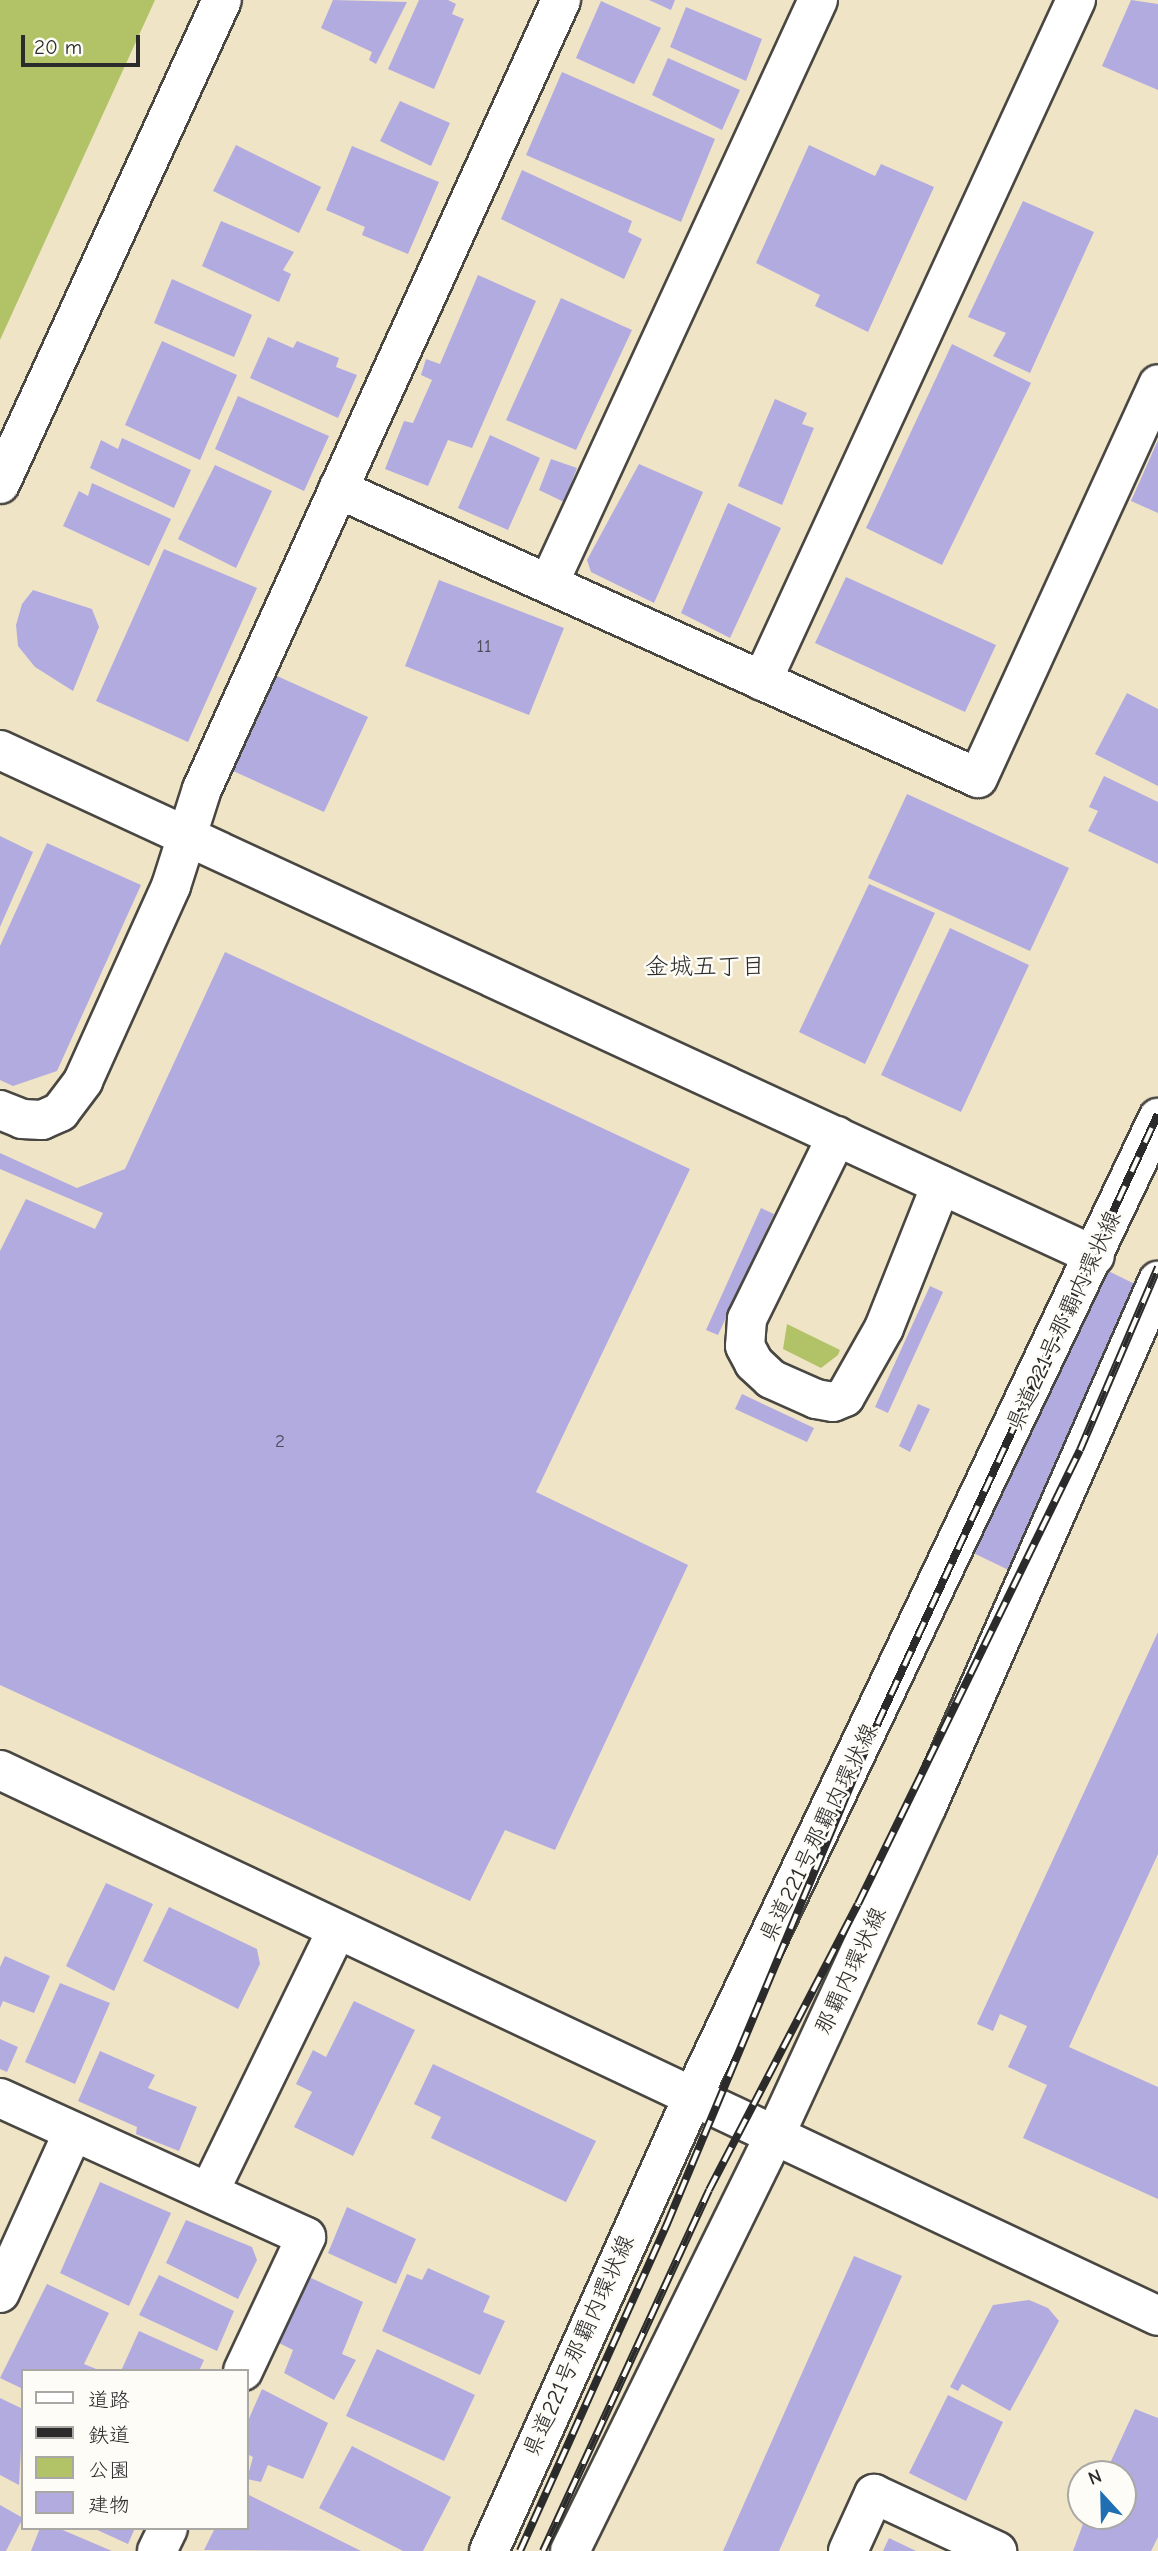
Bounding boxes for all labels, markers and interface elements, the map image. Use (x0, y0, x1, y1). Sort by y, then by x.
scale bar (24, 21, 144, 65)
text: 20 m (34, 35, 82, 59)
house number: 11 (476, 636, 492, 658)
district label: 金城五丁目 (645, 953, 765, 981)
street label: 県道221号那覇内環状線 (1001, 1206, 1127, 1436)
house number: 2 (275, 1431, 285, 1453)
street label: 県道221号那覇内環状線 (754, 1719, 884, 1947)
street label: 那覇内環状線 (809, 1903, 893, 2039)
street label: 県道221号那覇内環状線 (518, 2231, 640, 2461)
legend (21, 2369, 248, 2530)
text: 道路 (88, 2388, 130, 2412)
text: 鉄道 (88, 2423, 130, 2447)
text: 公園 (88, 2458, 130, 2482)
north arrow (1067, 2460, 1137, 2530)
text: N (1085, 2465, 1105, 2490)
text: 建物 (88, 2493, 130, 2517)

